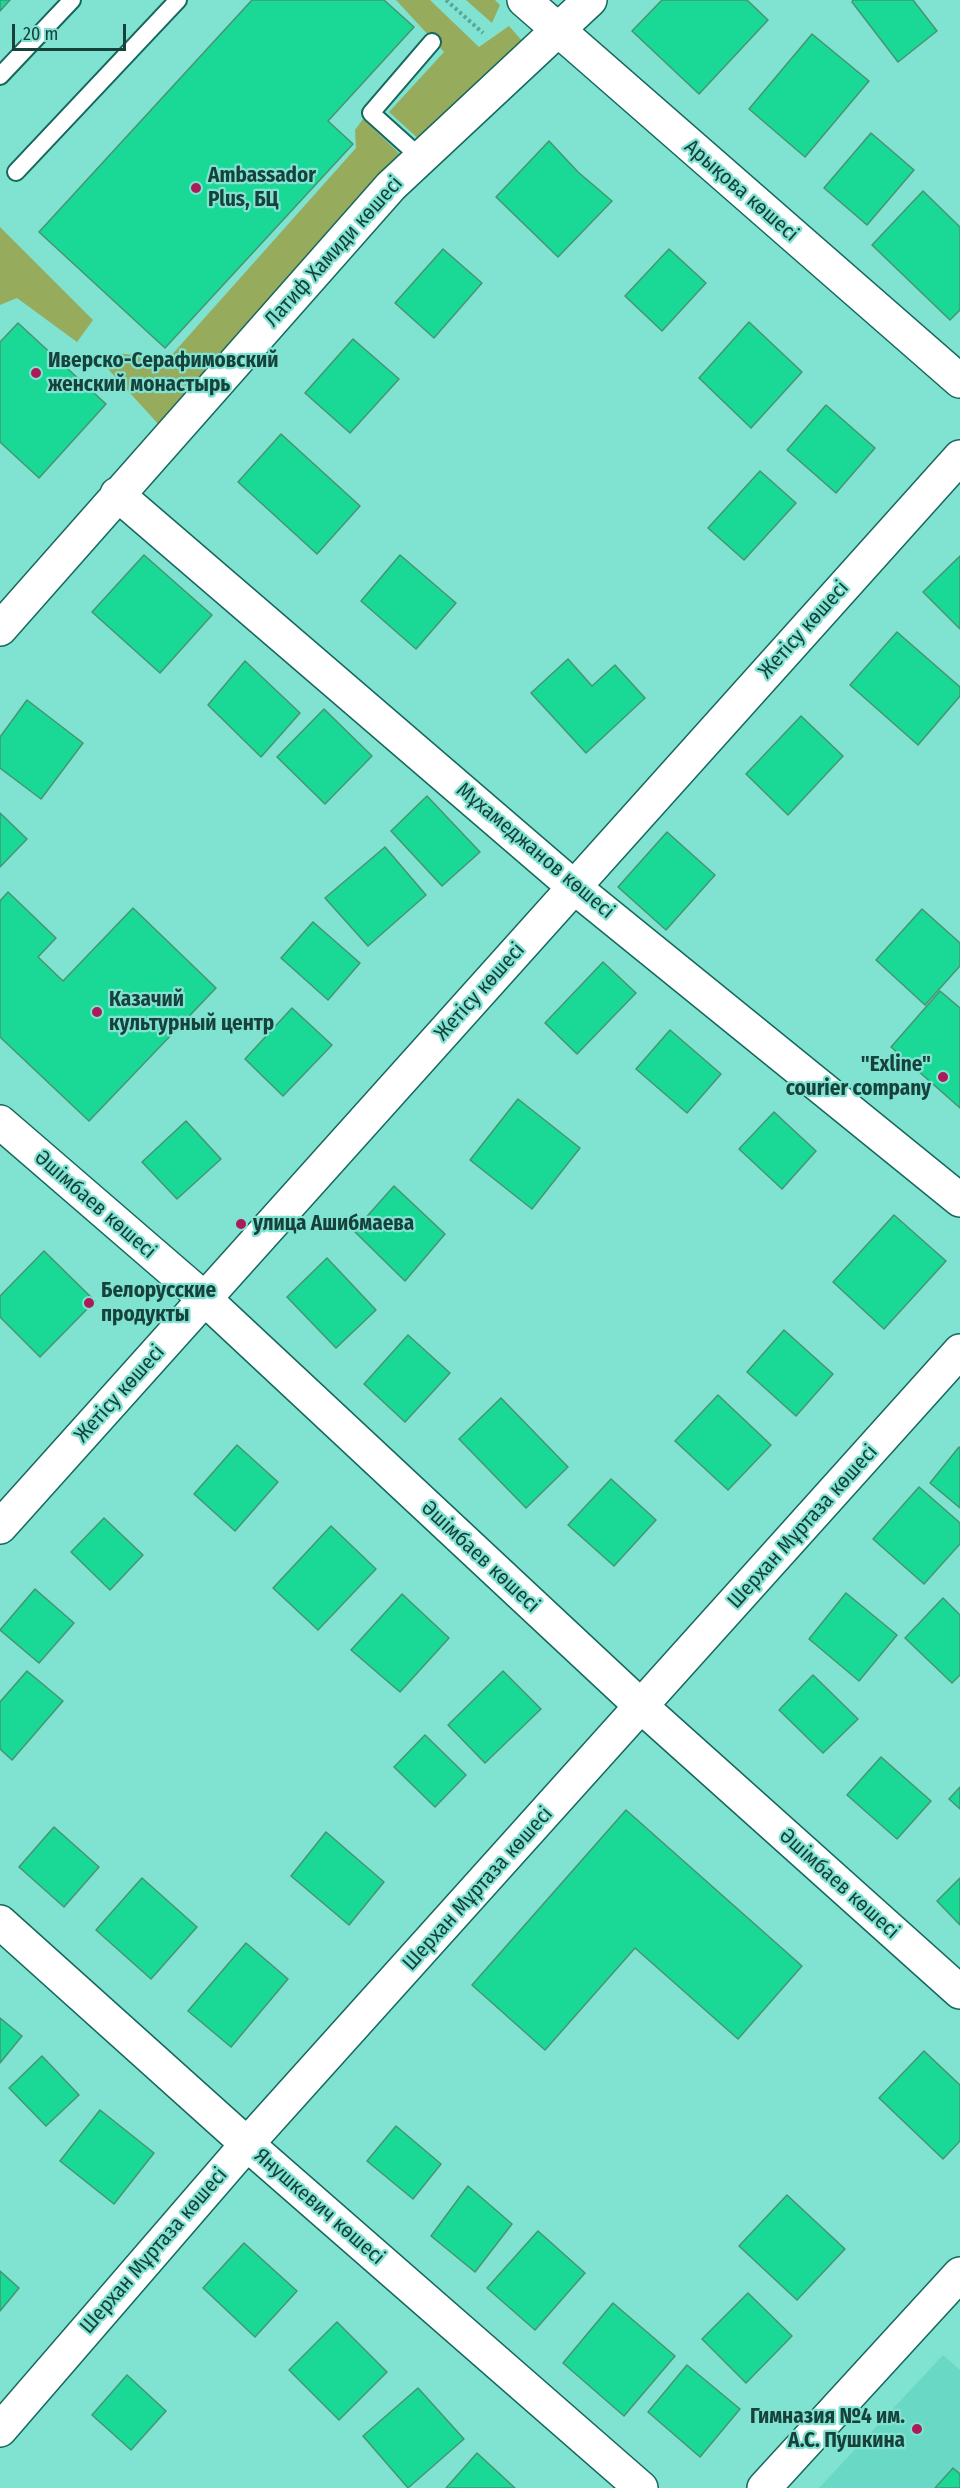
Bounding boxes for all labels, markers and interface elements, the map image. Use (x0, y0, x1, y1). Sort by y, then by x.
scale bar (15, 12, 129, 50)
text: 20 m (23, 23, 58, 45)
street label: Арықова көшесі (679, 135, 803, 247)
place label: Ambassador Plus, БЦ (208, 163, 316, 213)
street label: Латиф Хамиди көшесі (260, 171, 408, 333)
marker: Ambassador Plus, БЦ (189, 181, 203, 195)
place label: Иверско-Серафимовский женский монастырь (48, 348, 278, 398)
marker: Иверско-Серафимовский женский монастырь (29, 366, 43, 380)
street label: Жетісу көшесі (754, 576, 854, 684)
street label: Мұхамеджанов көшесі (451, 778, 619, 924)
street label: Жетісу көшесі (430, 938, 530, 1046)
place label: Казачий культурный центр (109, 987, 274, 1037)
marker: Казачий культурный центр (90, 1005, 104, 1019)
place label: "Exline" courier company (786, 1052, 931, 1102)
marker: "Exline" courier company (936, 1070, 950, 1084)
street label: Әшімбаев көшесі (29, 1145, 161, 1265)
place label: улица Ашибмаева (253, 1211, 414, 1237)
marker: улица Ашибмаева (234, 1217, 248, 1231)
place label: Белорусские продукты (101, 1278, 216, 1328)
marker: Белорусские продукты (82, 1296, 96, 1310)
street label: Жетісу көшесі (70, 1340, 170, 1448)
street label: Шерхан Мұртаза көшесі (723, 1440, 883, 1614)
street label: Әшімбаев көшесі (416, 1496, 544, 1618)
street label: Шерхан Мұртаза көшесі (398, 1802, 558, 1976)
street label: Әшімбаев көшесі (774, 1824, 904, 1944)
street label: Янушкевич көшесі (249, 2143, 389, 2271)
street label: Шерхан Мұртаза көшесі (75, 2163, 233, 2339)
place label: Гимназия №4 им. А.С. Пушкина (750, 2404, 905, 2454)
marker: Гимназия №4 им. А.С. Пушкина (910, 2422, 924, 2436)

